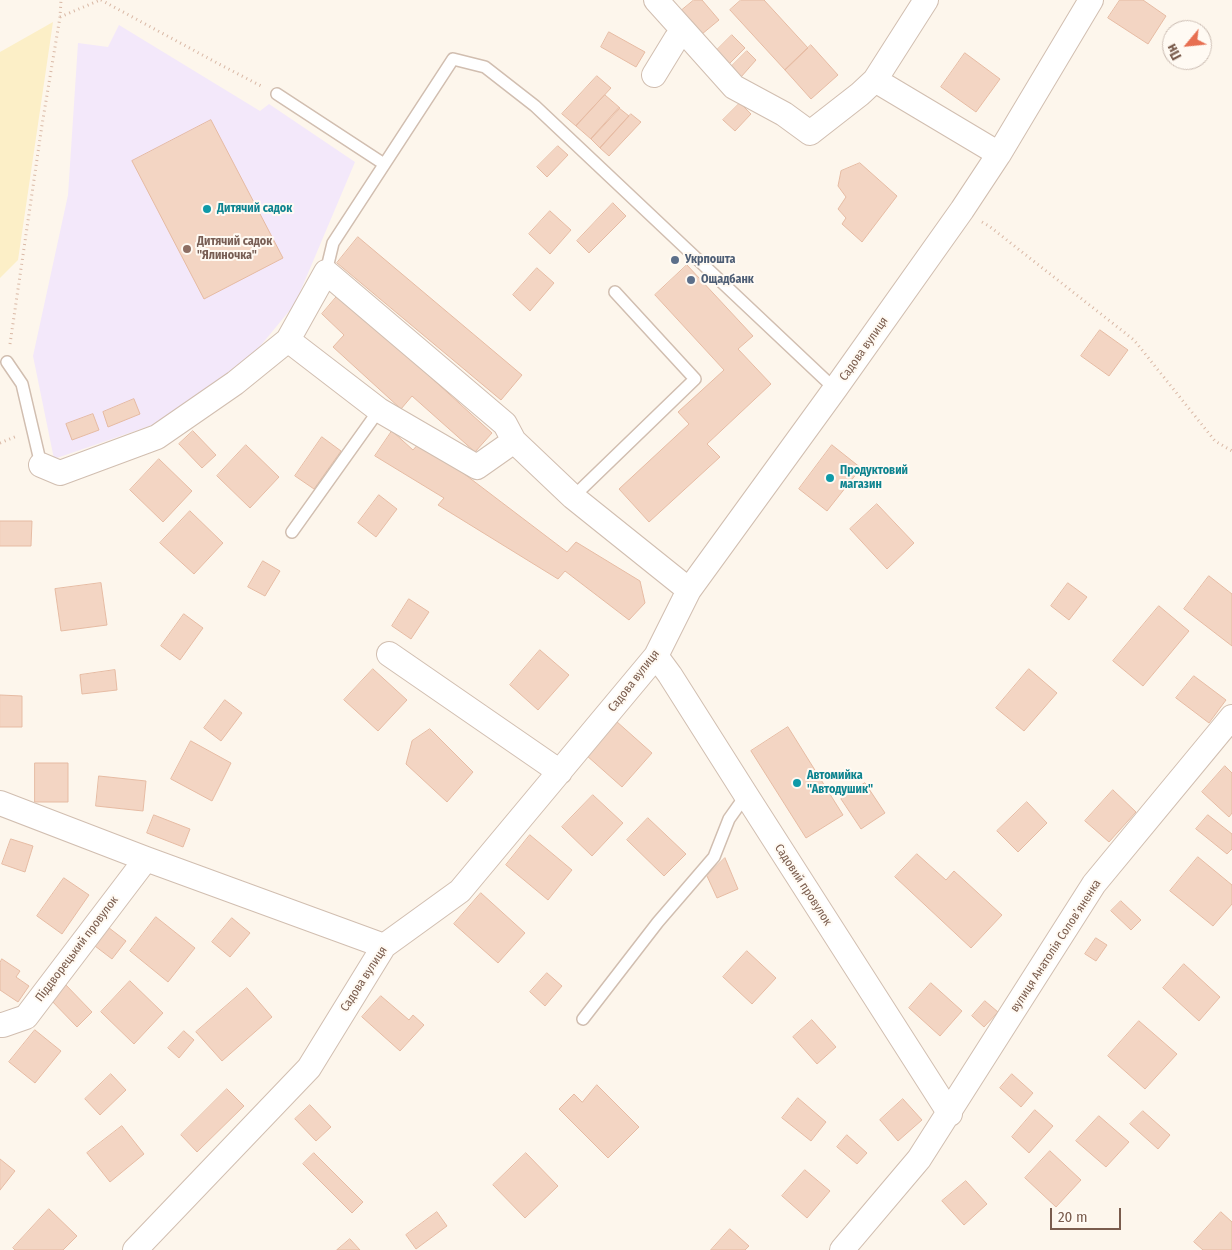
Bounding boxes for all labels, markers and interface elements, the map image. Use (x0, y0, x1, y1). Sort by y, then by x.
north arrow (1162, 20, 1212, 70)
text: Пн (1163, 41, 1185, 63)
place label: Дитячий садок (217, 202, 292, 216)
marker: Дитячий садок (201, 203, 213, 215)
place label: Дитячий садок "Ялиночка" (197, 235, 272, 263)
marker: Дитячий садок "Ялиночка" (181, 243, 193, 255)
place label: Укрпошта (685, 253, 735, 267)
marker: Укрпошта (669, 254, 681, 266)
place label: Ощадбанк (701, 273, 754, 287)
marker: Ощадбанк (685, 274, 697, 286)
street label: Садова вулиця (837, 314, 891, 384)
place label: Продуктовий магазин (840, 464, 908, 492)
marker: Продуктовий магазин (824, 472, 836, 484)
street label: Садова вулиця (605, 647, 663, 715)
place label: Автомийка "Автодушик" (807, 769, 873, 797)
marker: Автомийка "Автодушик" (791, 777, 803, 789)
street label: Садовий провулок (771, 842, 835, 928)
street label: вулиця Анатолія Соловʼяненка (1008, 877, 1104, 1015)
street label: Піддворецький провулок (33, 893, 121, 1005)
street label: Садова вулиця (338, 944, 390, 1014)
scale bar (1052, 1198, 1123, 1230)
text: 20 m (1058, 1208, 1088, 1226)

